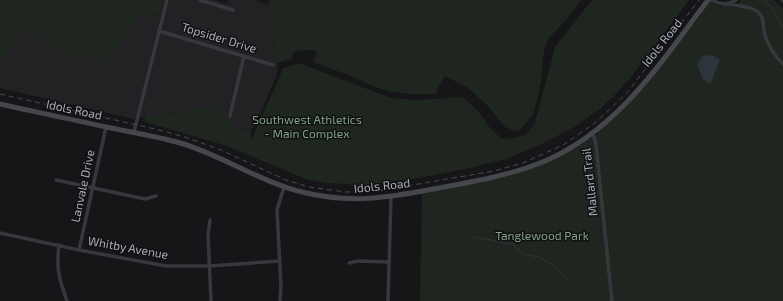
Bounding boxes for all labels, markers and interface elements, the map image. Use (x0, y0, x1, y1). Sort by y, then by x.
street label: Idols Road (638, 16, 684, 69)
street label: Topsider Drive (180, 19, 258, 55)
street label: Idols Road (45, 96, 103, 122)
park label: Southwest Athletics - Main Complex (252, 112, 362, 140)
street label: Mallard Trail (578, 147, 600, 217)
street label: Lanvale Drive (68, 148, 97, 223)
street label: Idols Road (353, 175, 411, 195)
park label: Tanglewood Park (495, 228, 589, 242)
street label: Whitby Avenue (87, 233, 169, 261)

